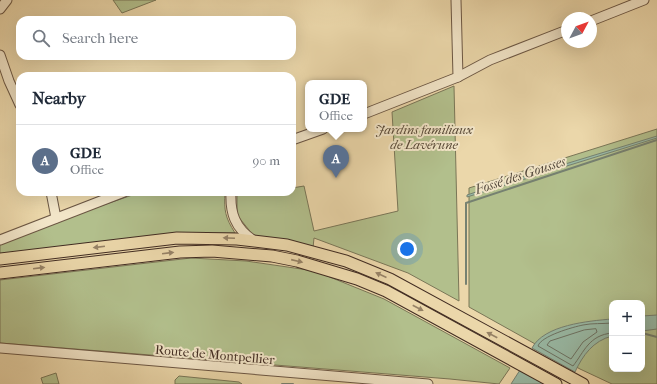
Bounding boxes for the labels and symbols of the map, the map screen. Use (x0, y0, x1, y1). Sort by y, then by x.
north arrow (561, 12, 597, 48)
park label: Jardins familiaux de Lavérune (375, 122, 473, 152)
pin: A (323, 145, 349, 178)
water label: Fossé des Gousses (472, 153, 568, 198)
one-way arrow (223, 235, 235, 242)
your location (397, 239, 417, 259)
one-way arrow (93, 244, 105, 250)
one-way arrow (162, 250, 174, 256)
one-way arrow (291, 259, 303, 265)
one-way arrow (33, 265, 45, 271)
one-way arrow (375, 272, 387, 278)
one-way arrow (412, 305, 423, 312)
one-way arrow (486, 331, 498, 338)
street label: Route de Montpellier (155, 342, 276, 367)

